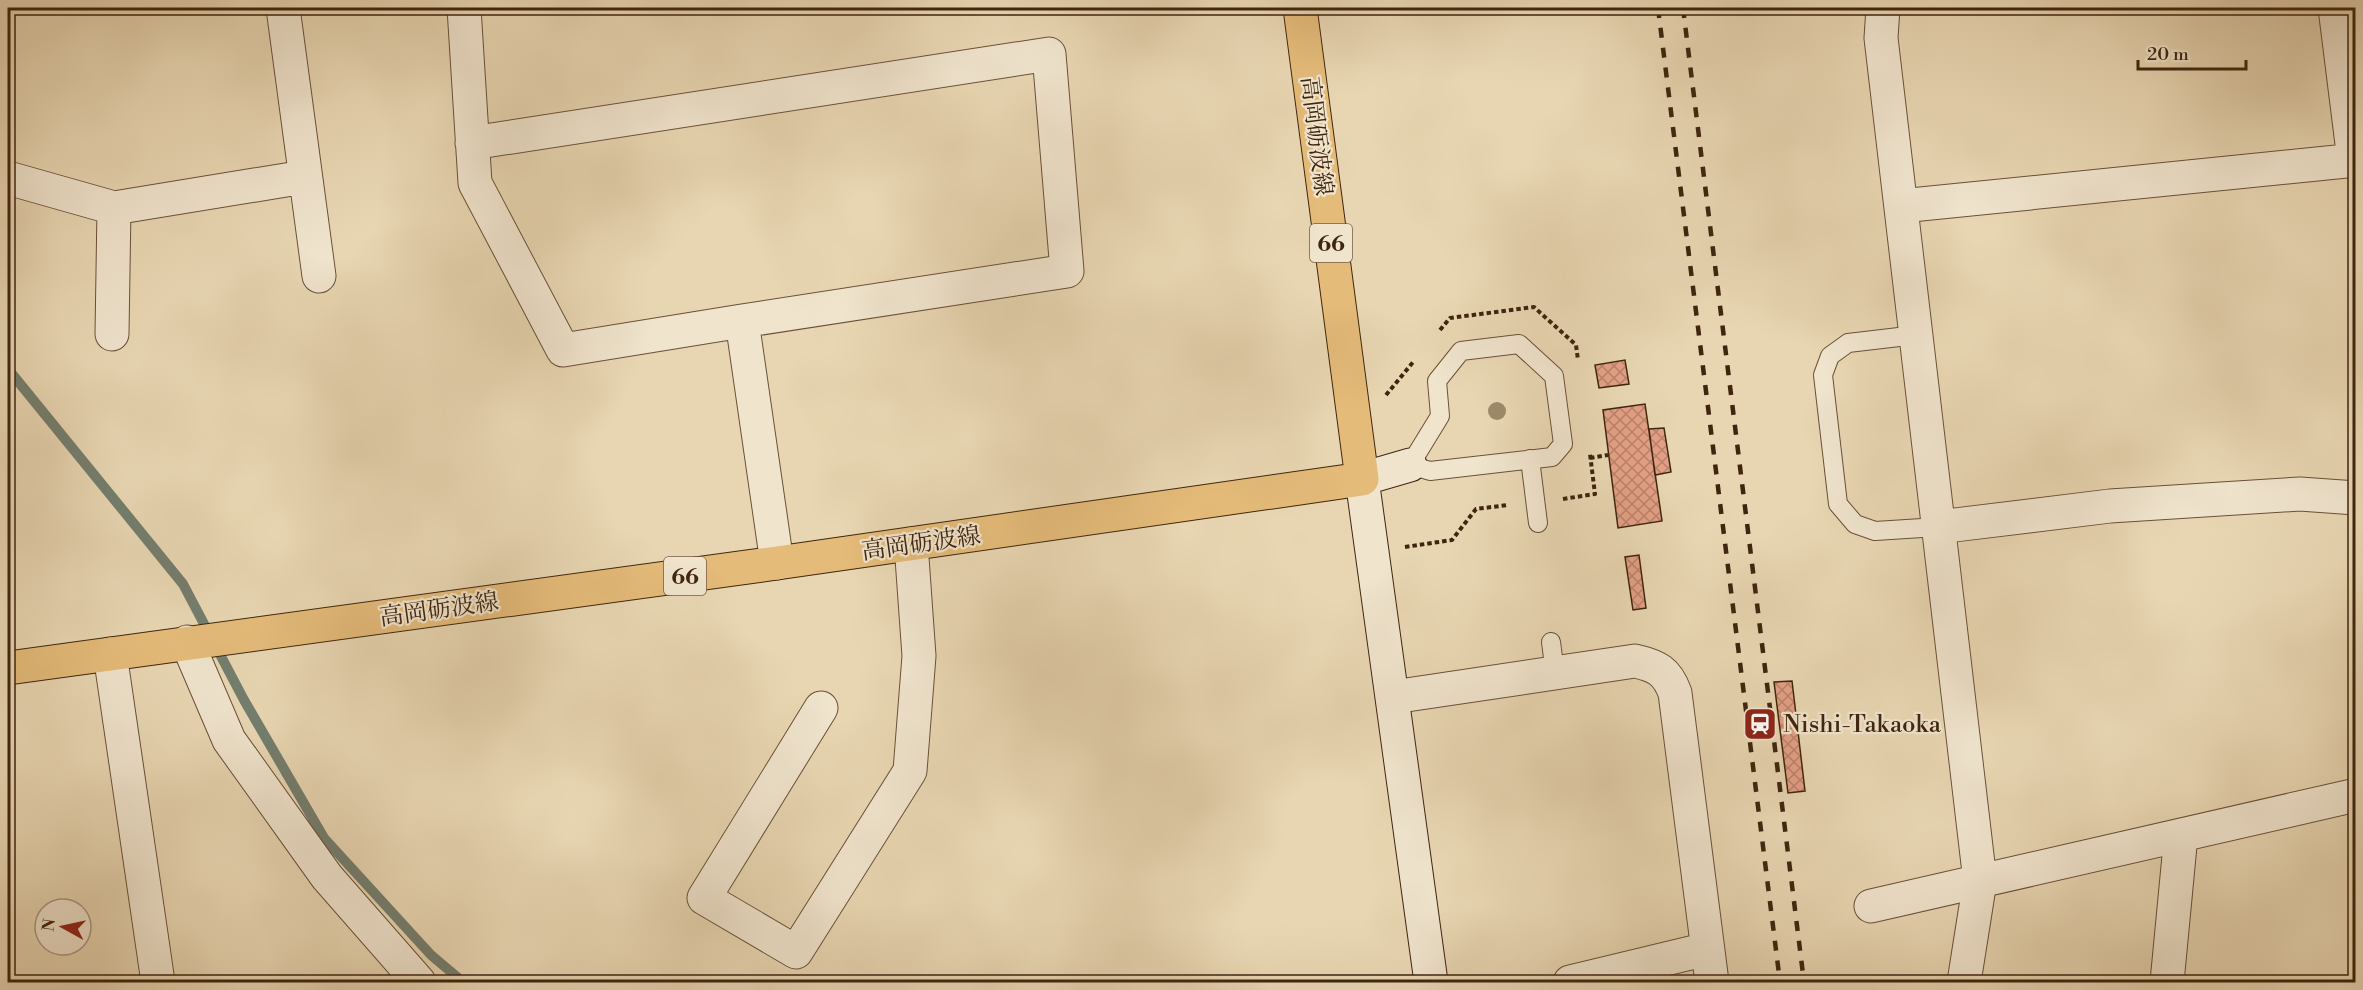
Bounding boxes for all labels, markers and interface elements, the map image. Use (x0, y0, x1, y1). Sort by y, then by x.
scale bar (2138, 33, 2246, 71)
text: 20 m (2147, 43, 2189, 66)
street label: 高岡砺波線 (1294, 75, 1338, 198)
road number: 66 (1310, 224, 1352, 262)
street label: 高岡砺波線 (860, 521, 983, 567)
road number: 66 (664, 557, 706, 595)
street label: 高岡砺波線 (378, 587, 501, 633)
station icon: Nishi-Takaoka (1742, 706, 1778, 742)
place label: Nishi-Takaoka (1783, 710, 1942, 740)
north arrow (33, 897, 93, 957)
text: N (38, 917, 60, 933)

